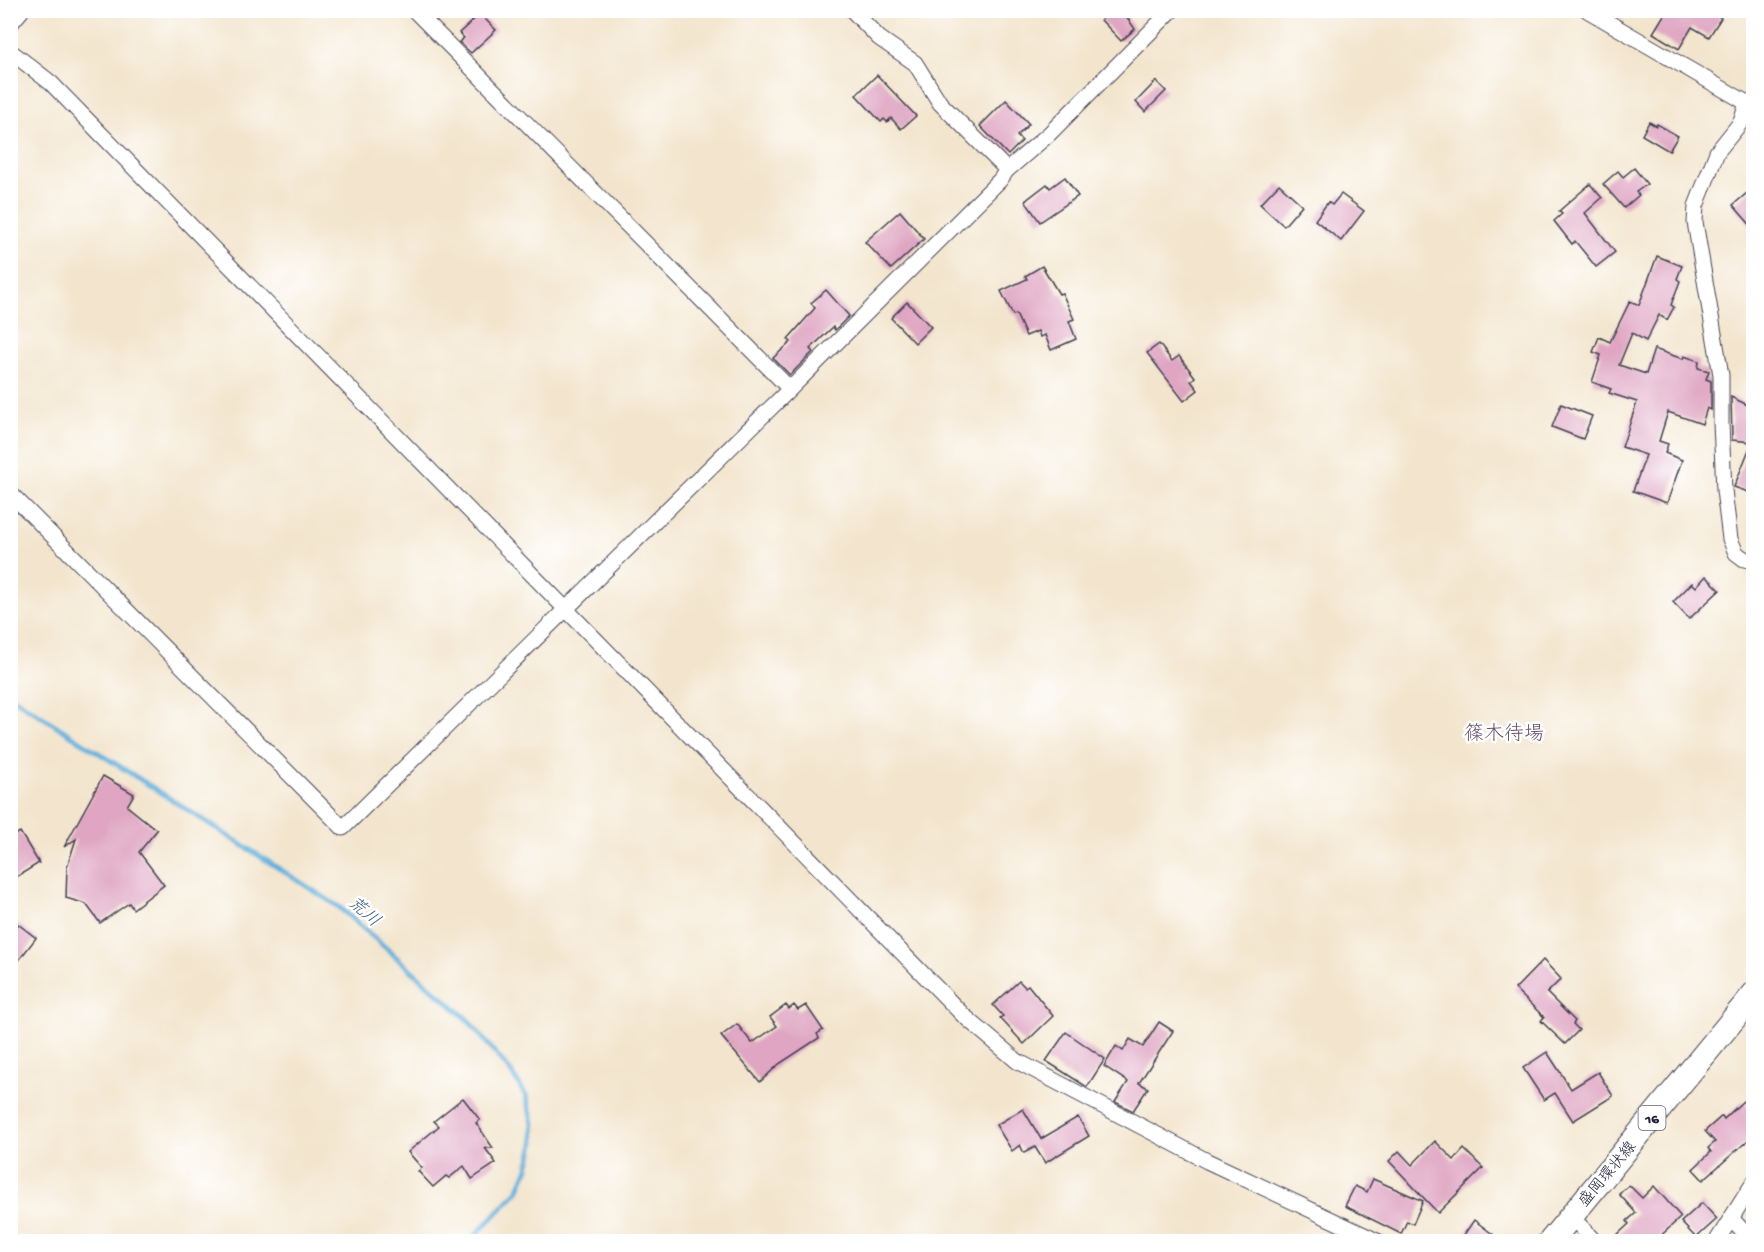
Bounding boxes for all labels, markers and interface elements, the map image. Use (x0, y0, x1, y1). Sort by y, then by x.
district label: 篠木待場 (1464, 722, 1544, 747)
water label: 荒川 (343, 892, 384, 933)
road number: 16 (1638, 1106, 1666, 1130)
street label: 盛岡環状線 (1574, 1137, 1642, 1212)

